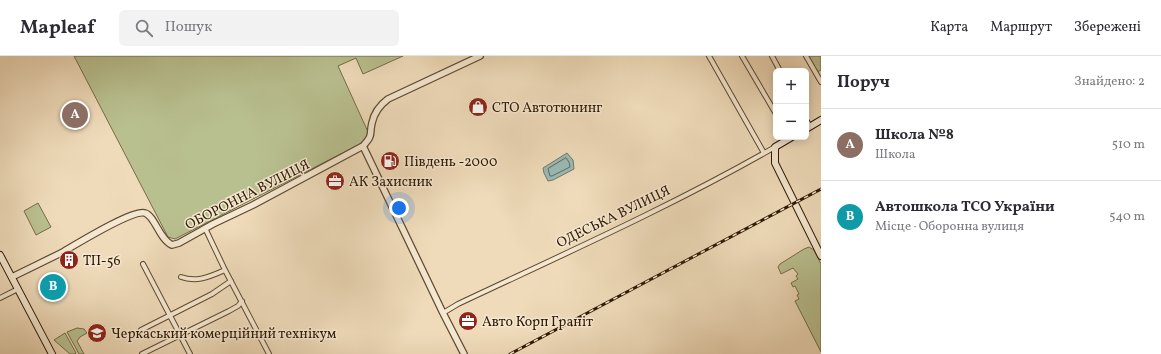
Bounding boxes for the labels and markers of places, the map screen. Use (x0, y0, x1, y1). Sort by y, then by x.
shop icon: СТО Автотюнинг (467, 96, 489, 118)
place label: СТО Автотюнинг (492, 99, 602, 118)
pin: A (62, 100, 88, 130)
fuel station icon: Південь -2000 (379, 150, 401, 172)
place label: Південь -2000 (404, 153, 497, 172)
office icon: АК Захисник (324, 170, 346, 192)
place label: АК Захисник (349, 173, 433, 192)
building icon: ТП-56 (58, 249, 80, 271)
place label: ТП-56 (83, 252, 120, 271)
pin: B (40, 272, 66, 302)
office icon: Авто Корп Граніт (457, 310, 479, 332)
place label: Авто Корп Граніт (482, 313, 593, 332)
school or university icon: Черкаський комерційний технікум (86, 322, 108, 344)
place label: Черкаський комерційний технікум (111, 325, 337, 344)

